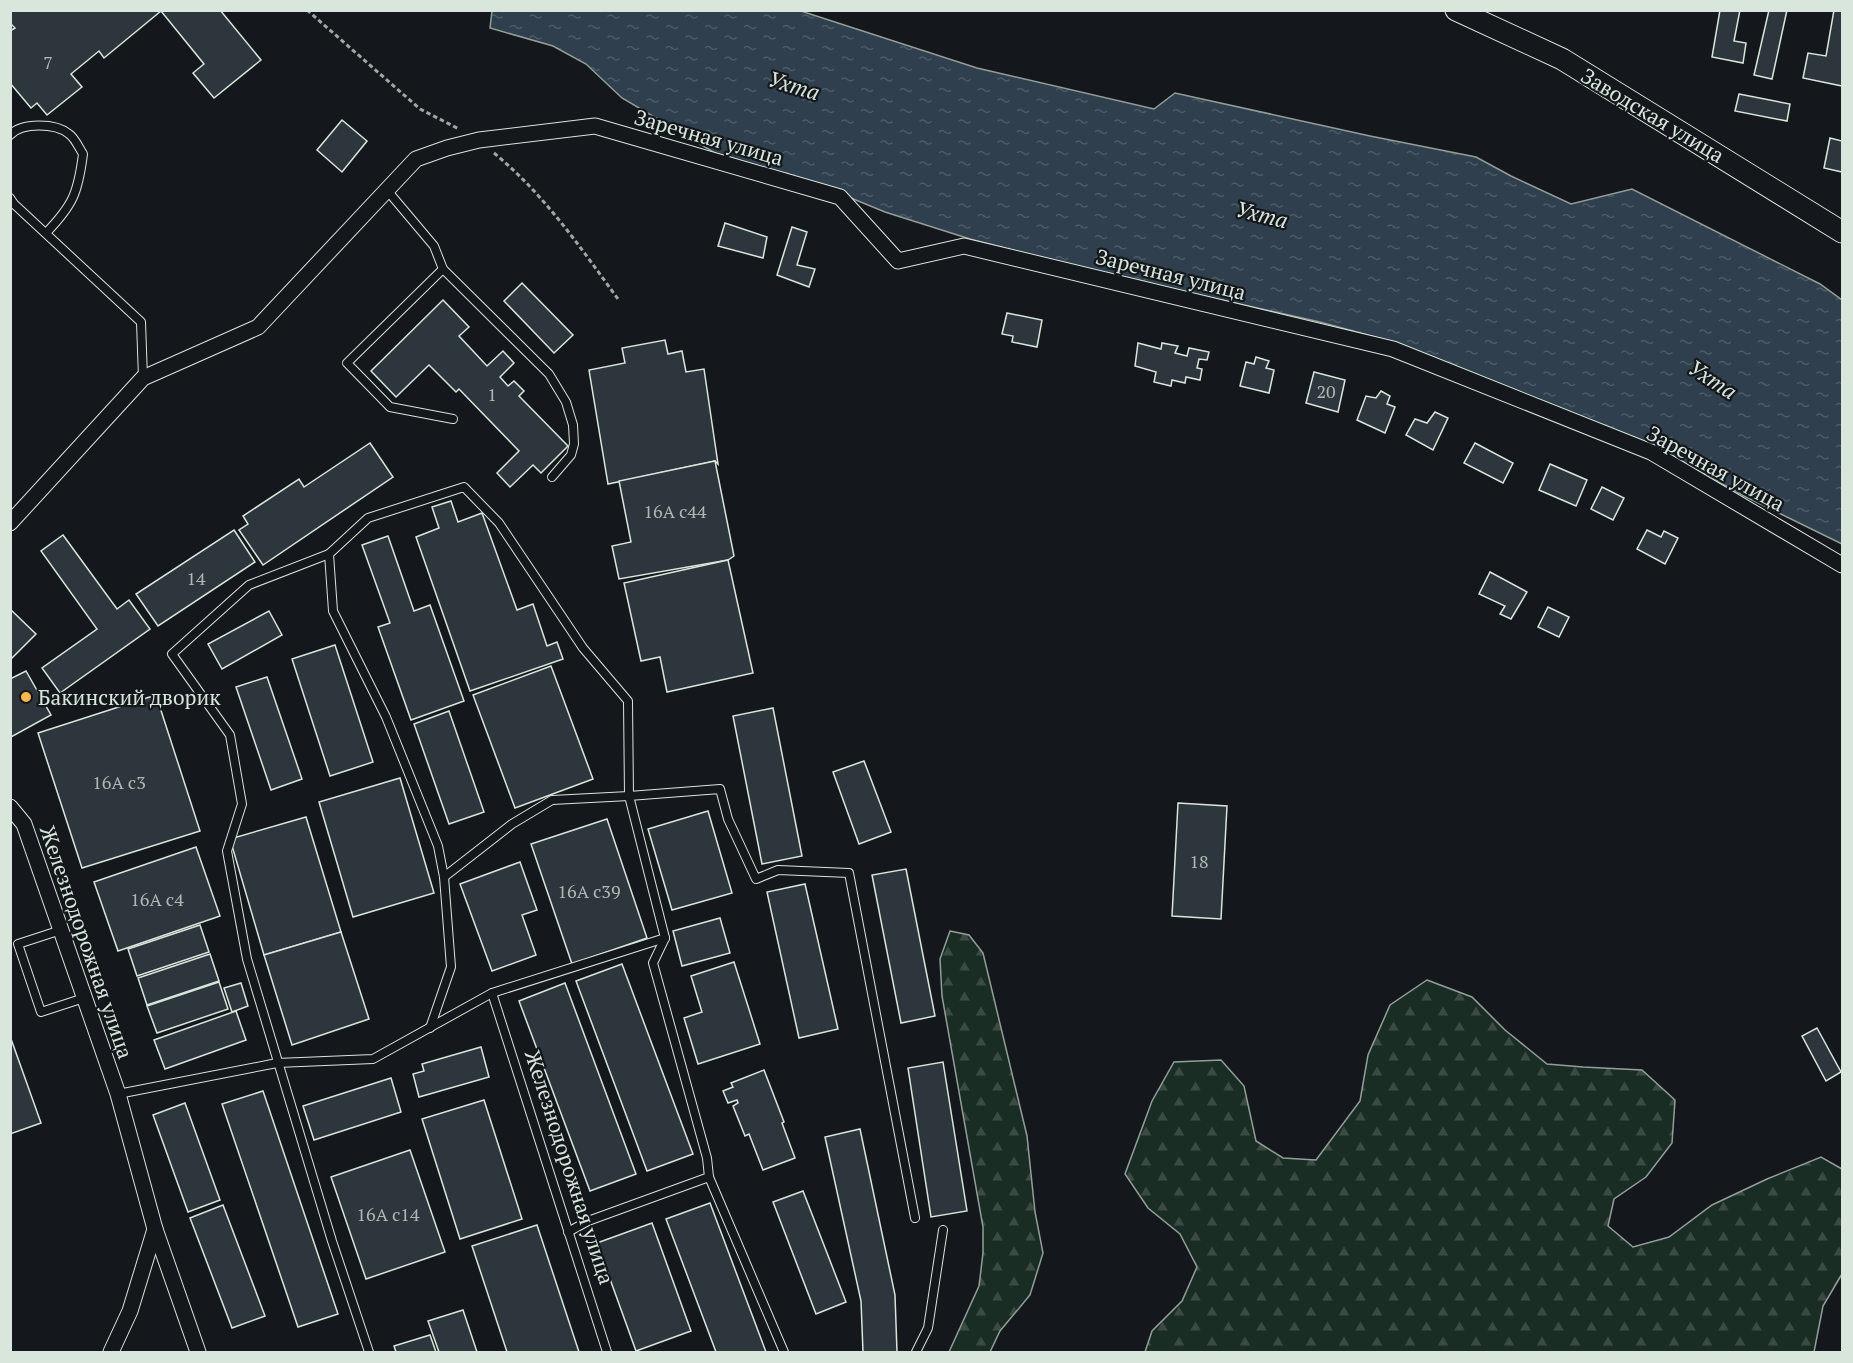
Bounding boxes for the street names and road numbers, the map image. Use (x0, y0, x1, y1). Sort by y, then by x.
street label: Заводская улица (1576, 61, 1730, 169)
street label: Заречная улица (631, 102, 787, 172)
street label: Заречная улица (1093, 242, 1249, 306)
street label: Заречная улица (1642, 419, 1790, 518)
street label: Железнодорожная улица (34, 822, 140, 1063)
street label: Железнодорожная улица (519, 1046, 621, 1288)

